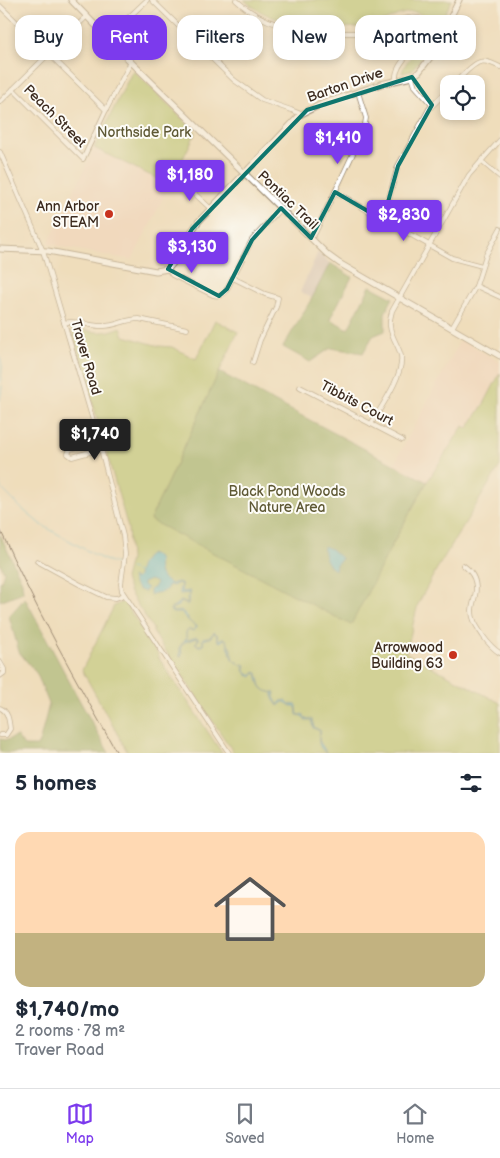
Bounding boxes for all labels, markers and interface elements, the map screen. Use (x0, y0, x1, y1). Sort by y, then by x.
chip: Buy (15, 15, 82, 60)
chip: Rent (92, 15, 167, 60)
chip: Filters (177, 15, 263, 60)
chip: New (273, 15, 345, 60)
chip: Apartment (355, 15, 476, 60)
street label: Barton Drive (305, 64, 385, 106)
map controls (440, 75, 485, 120)
button: locate (440, 75, 485, 120)
street label: Peach Street (20, 81, 90, 151)
pin: $1,410 (297, 122, 379, 165)
park label: Northside Park (97, 124, 191, 141)
text: $1,410 (315, 129, 361, 148)
pin: $1,180 (149, 160, 231, 202)
text: $1,180 (166, 166, 214, 185)
street label: Pontiac Trail (254, 167, 322, 233)
place label: Ann Arbor STEAM (36, 198, 100, 231)
pin: $2,830 (363, 200, 445, 242)
text: $2,830 (378, 206, 430, 225)
marker: Ann Arbor STEAM (103, 208, 115, 220)
pin: $3,130 (151, 232, 233, 274)
text: $3,130 (167, 238, 217, 257)
street label: Traver Road (67, 317, 105, 397)
street label: Tibbits Court (318, 377, 397, 430)
pin: $1,740 (54, 418, 136, 461)
text: $1,740 (70, 425, 120, 444)
park label: Black Pond Woods Nature Area (229, 483, 345, 516)
place label: Arrowwood Building 63 (371, 639, 443, 672)
marker: Arrowwood Building 63 (447, 649, 459, 661)
icon: filters (457, 769, 485, 797)
text: 5 homes (15, 771, 97, 796)
icon: home (205, 864, 295, 954)
text: $1,740/mo (15, 997, 119, 1022)
text: 2 rooms · 78 m² (15, 1022, 125, 1041)
text: Traver Road (15, 1041, 104, 1060)
tab: Map (66, 1100, 94, 1147)
tab: Saved (225, 1100, 265, 1147)
tab: Home (396, 1100, 434, 1147)

